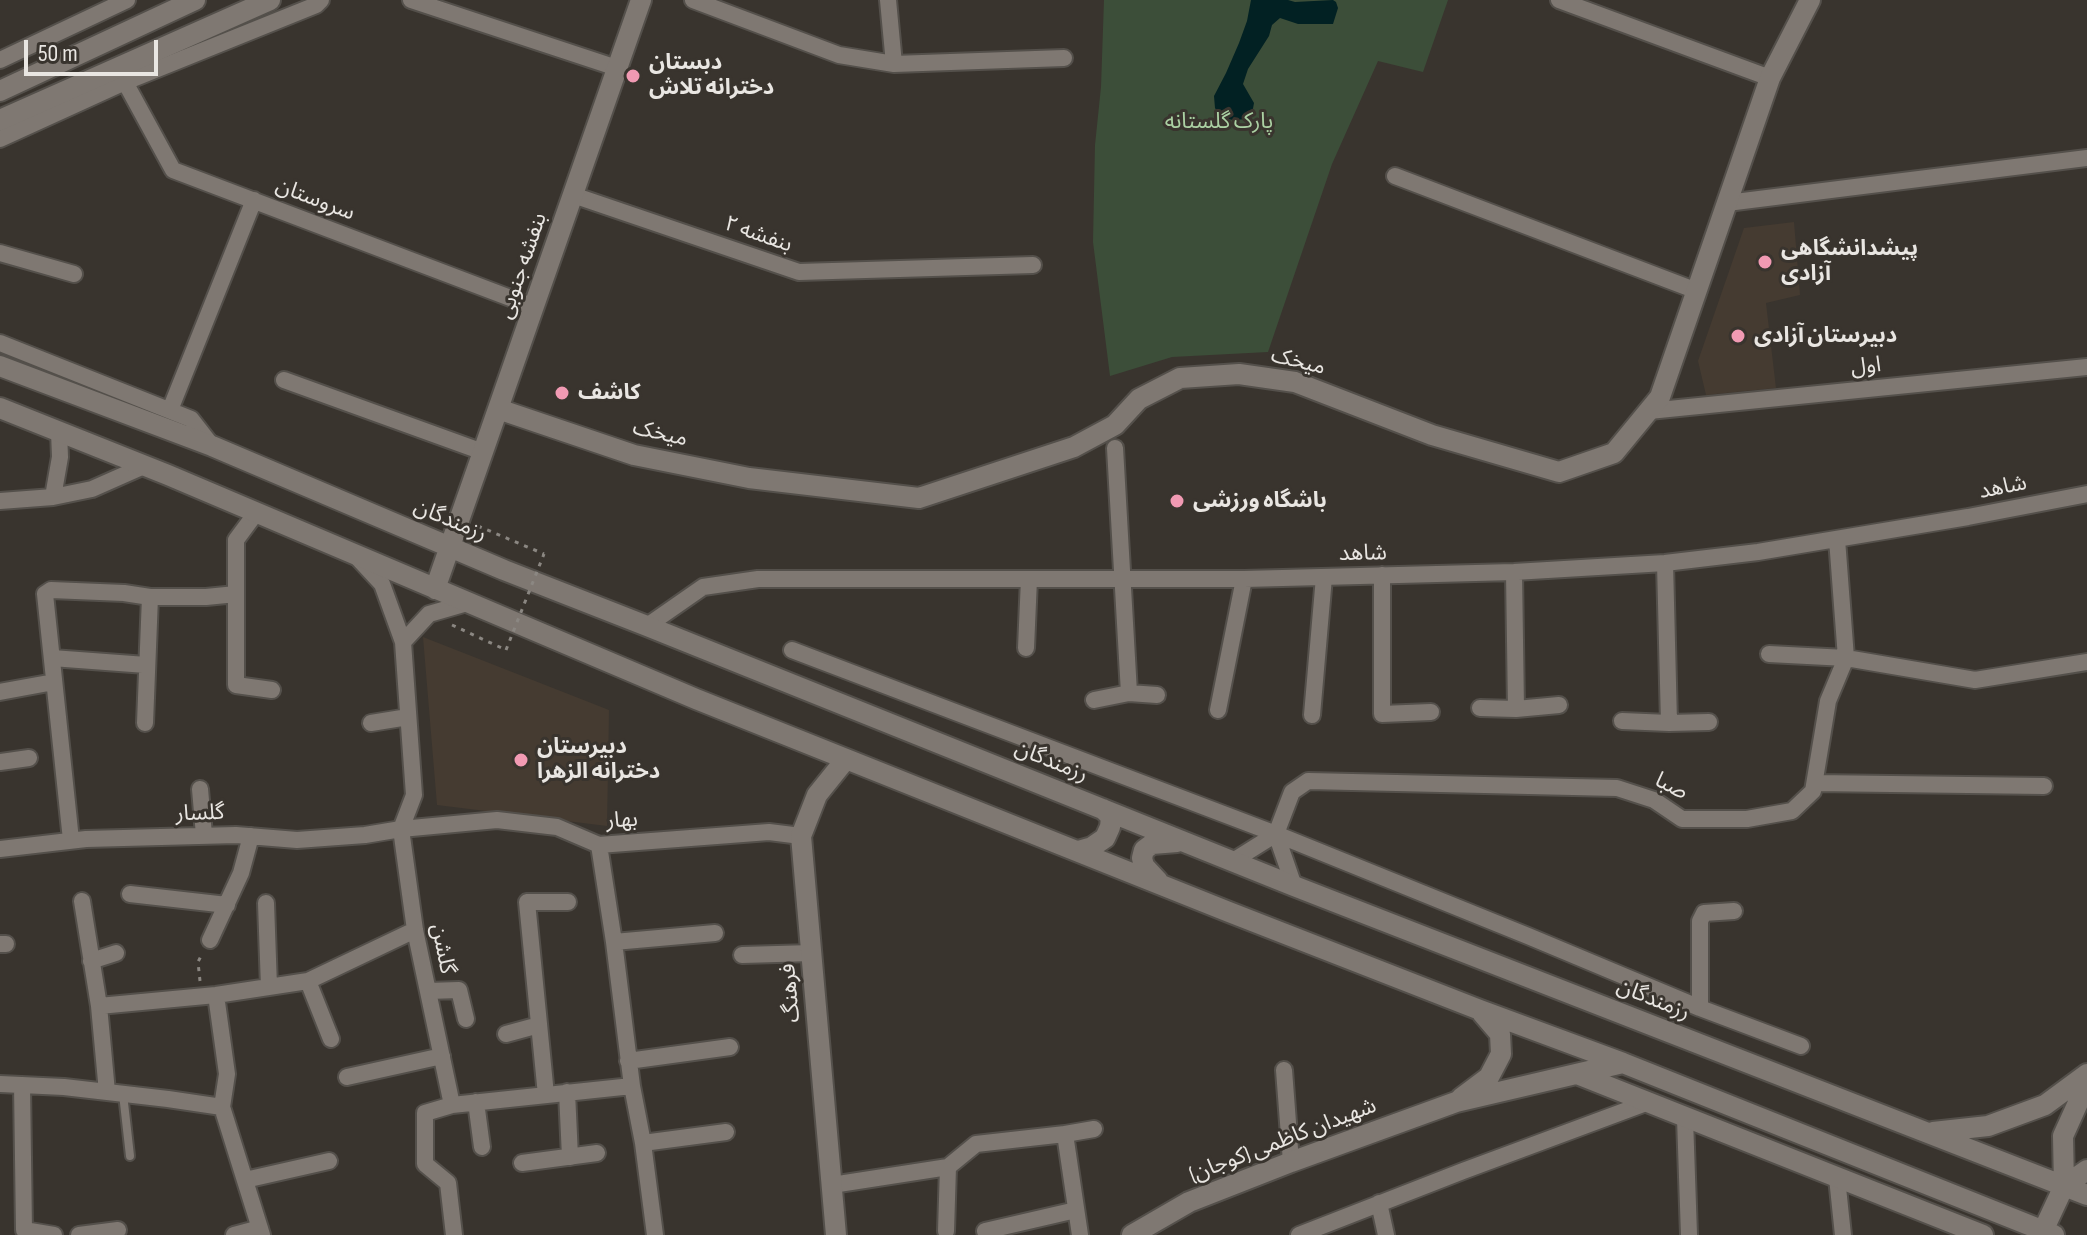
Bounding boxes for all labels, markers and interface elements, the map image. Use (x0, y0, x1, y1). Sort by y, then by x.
scale bar (28, 24, 162, 74)
text: 50 m (38, 39, 78, 68)
place label: دبستان دخترانه تلاش (649, 50, 774, 102)
marker: دبستان دخترانه تلاش (624, 67, 642, 85)
park label: پارک گلستانه (1165, 109, 1273, 135)
street label: سروستان (272, 173, 358, 227)
street label: بنفشه جنوبی (493, 210, 553, 322)
street label: بنفشه ۲ (721, 211, 795, 259)
place label: پیشدانشگاهی آزادی (1781, 236, 1918, 288)
marker: پیشدانشگاهی آزادی (1756, 253, 1774, 271)
place label: دبیرستان آزادی (1754, 323, 1897, 349)
marker: دبیرستان آزادی (1729, 327, 1747, 345)
street label: میخک (1268, 343, 1328, 381)
street label: اول (1850, 352, 1882, 382)
place label: کاشف (578, 380, 640, 406)
marker: کاشف (553, 384, 571, 402)
street label: میخک (630, 415, 690, 453)
street label: شاهد (1977, 470, 2029, 506)
place label: باشگاه ورزشی (1193, 488, 1327, 514)
marker: باشگاه ورزشی (1168, 492, 1186, 510)
street label: رزمندگان (410, 494, 490, 548)
street label: شاهد (1339, 540, 1387, 568)
place label: دبيرستان دخترانه الزهرا (537, 734, 660, 786)
street label: رزمندگان (1011, 735, 1091, 789)
marker: دبيرستان دخترانه الزهرا (512, 751, 530, 769)
street label: صبا (1650, 768, 1692, 806)
street label: گلسار (175, 800, 225, 828)
street label: بهار (606, 807, 638, 835)
street label: گلشن (424, 922, 460, 976)
street label: فرهنگ (775, 962, 807, 1024)
street label: رزمندگان (1613, 973, 1693, 1027)
street label: شهیدان کاظمی (کوجان) (1186, 1093, 1380, 1189)

